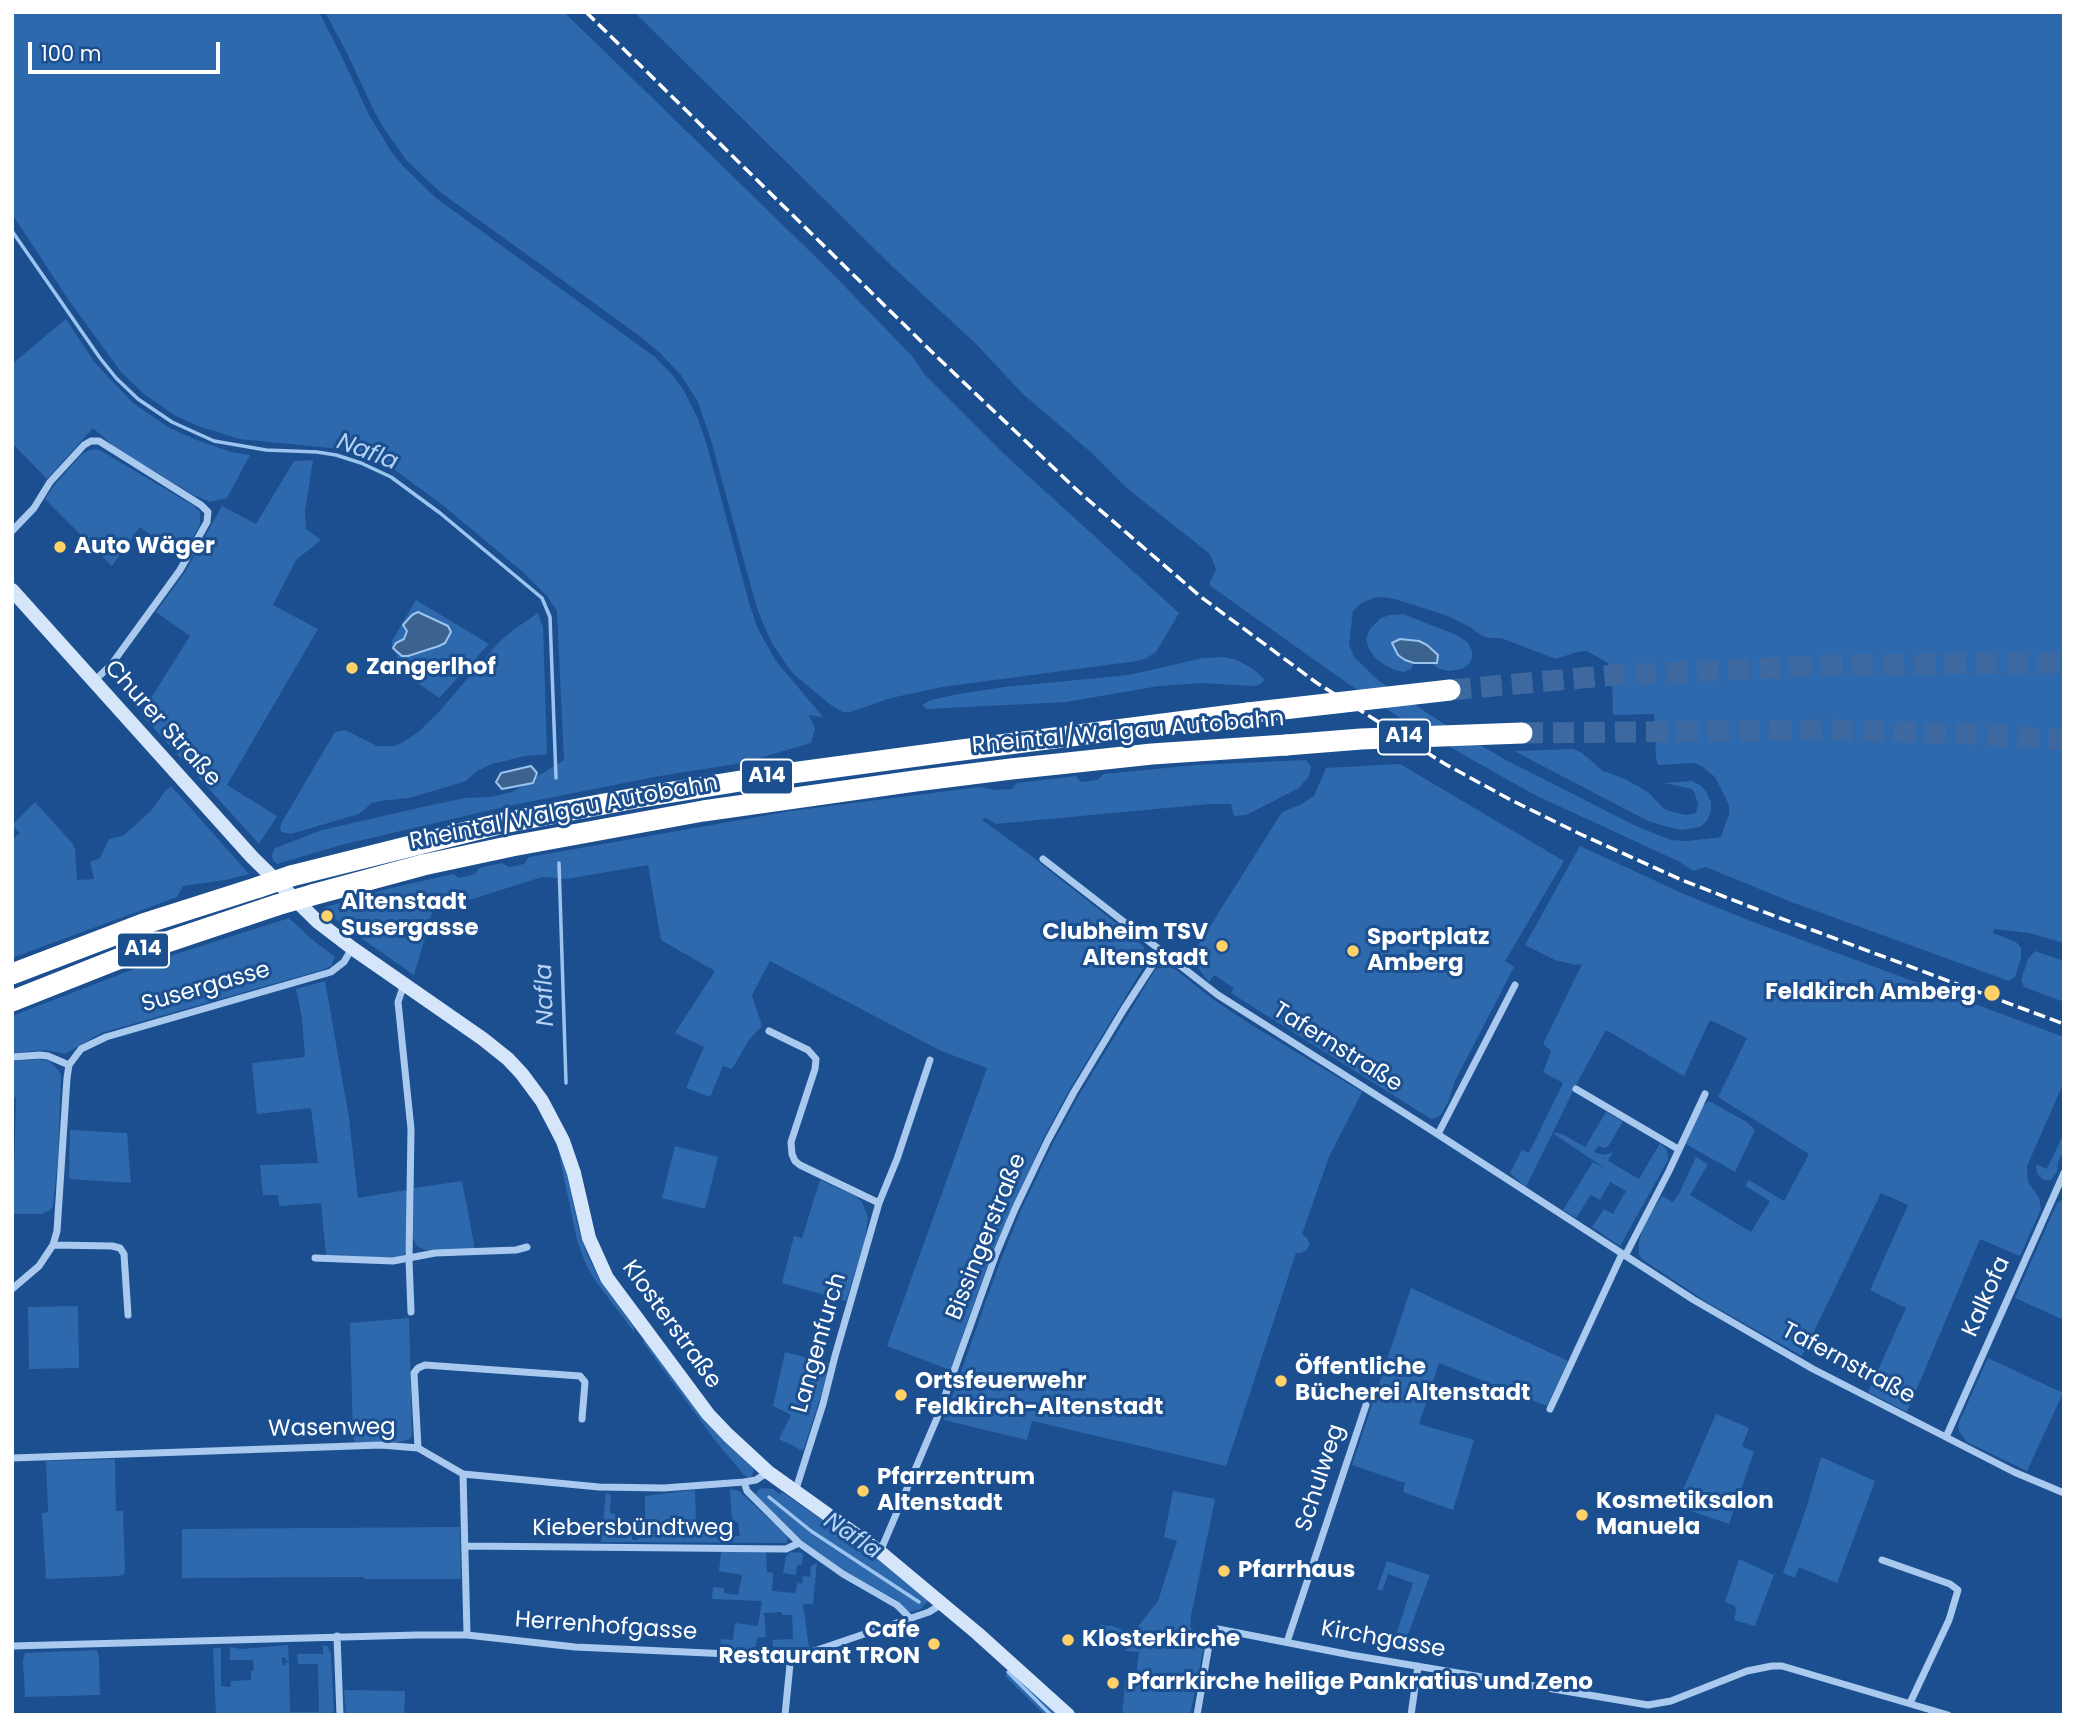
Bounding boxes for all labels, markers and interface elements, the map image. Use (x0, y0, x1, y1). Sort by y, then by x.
scale bar (32, 28, 224, 72)
text: 100 m (41, 39, 101, 68)
water label: Nafla (332, 428, 402, 478)
place label: Auto Wäger (74, 533, 215, 561)
marker: Auto Wäger (52, 539, 68, 555)
place label: Zangerlhof (366, 654, 496, 682)
street label: Churer Straße (98, 655, 226, 793)
marker: Zangerlhof (344, 660, 360, 676)
street label: Rheintal/Walgau Autobahn (971, 706, 1285, 760)
road number: A14 (1378, 720, 1430, 754)
road number: A14 (741, 760, 793, 794)
street label: Rheintal/Walgau Autobahn (408, 770, 720, 856)
place label: Altenstadt Susergasse (341, 889, 479, 943)
marker: Altenstadt Susergasse (319, 908, 335, 924)
place label: Clubheim TSV Altenstadt (1042, 919, 1208, 973)
place label: Sportplatz Amberg (1367, 924, 1489, 978)
road number: A14 (117, 932, 169, 968)
marker: Clubheim TSV Altenstadt (1214, 938, 1230, 954)
marker: Sportplatz Amberg (1345, 943, 1361, 959)
street label: Susergasse (139, 956, 273, 1020)
water label: Nafla (531, 963, 561, 1027)
place label: Feldkirch Amberg (1765, 979, 1976, 1007)
marker: Feldkirch Amberg (1982, 983, 2002, 1003)
street label: Tafernstraße (1267, 997, 1407, 1099)
street label: Bissingerstraße (941, 1150, 1033, 1324)
street label: Kalkofa (1957, 1253, 2017, 1341)
street label: Klosterstraße (615, 1255, 727, 1395)
street label: Langenfurch (787, 1270, 853, 1416)
street label: Tafernstraße (1776, 1317, 1920, 1411)
place label: Öffentliche Bücherei Altenstadt (1295, 1354, 1530, 1408)
place label: Ortsfeuerwehr Feldkirch-Altenstadt (915, 1368, 1163, 1422)
marker: Öffentliche Bücherei Altenstadt (1273, 1373, 1289, 1389)
marker: Ortsfeuerwehr Feldkirch-Altenstadt (893, 1387, 909, 1403)
street label: Wasenweg (268, 1414, 396, 1444)
street label: Schulweg (1291, 1421, 1351, 1535)
place label: Pfarrzentrum Altenstadt (877, 1464, 1035, 1518)
marker: Pfarrzentrum Altenstadt (855, 1483, 871, 1499)
place label: Kosmetiksalon Manuela (1596, 1488, 1774, 1542)
water label: Nafla (818, 1507, 886, 1567)
marker: Kosmetiksalon Manuela (1574, 1507, 1590, 1523)
street label: Kiebersbündtweg (532, 1515, 734, 1543)
place label: Pfarrhaus (1238, 1557, 1355, 1585)
marker: Pfarrhaus (1216, 1563, 1232, 1579)
street label: Herrenhofgasse (514, 1607, 698, 1647)
street label: Kirchgasse (1319, 1615, 1447, 1665)
place label: Cafe Restaurant TRON (718, 1617, 920, 1671)
place label: Klosterkirche (1082, 1626, 1240, 1654)
marker: Klosterkirche (1060, 1632, 1076, 1648)
marker: Cafe Restaurant TRON (926, 1636, 942, 1652)
place label: Pfarrkirche heilige Pankratius und Zeno (1127, 1669, 1593, 1697)
marker: Pfarrkirche heilige Pankratius und Zeno (1105, 1675, 1121, 1691)

